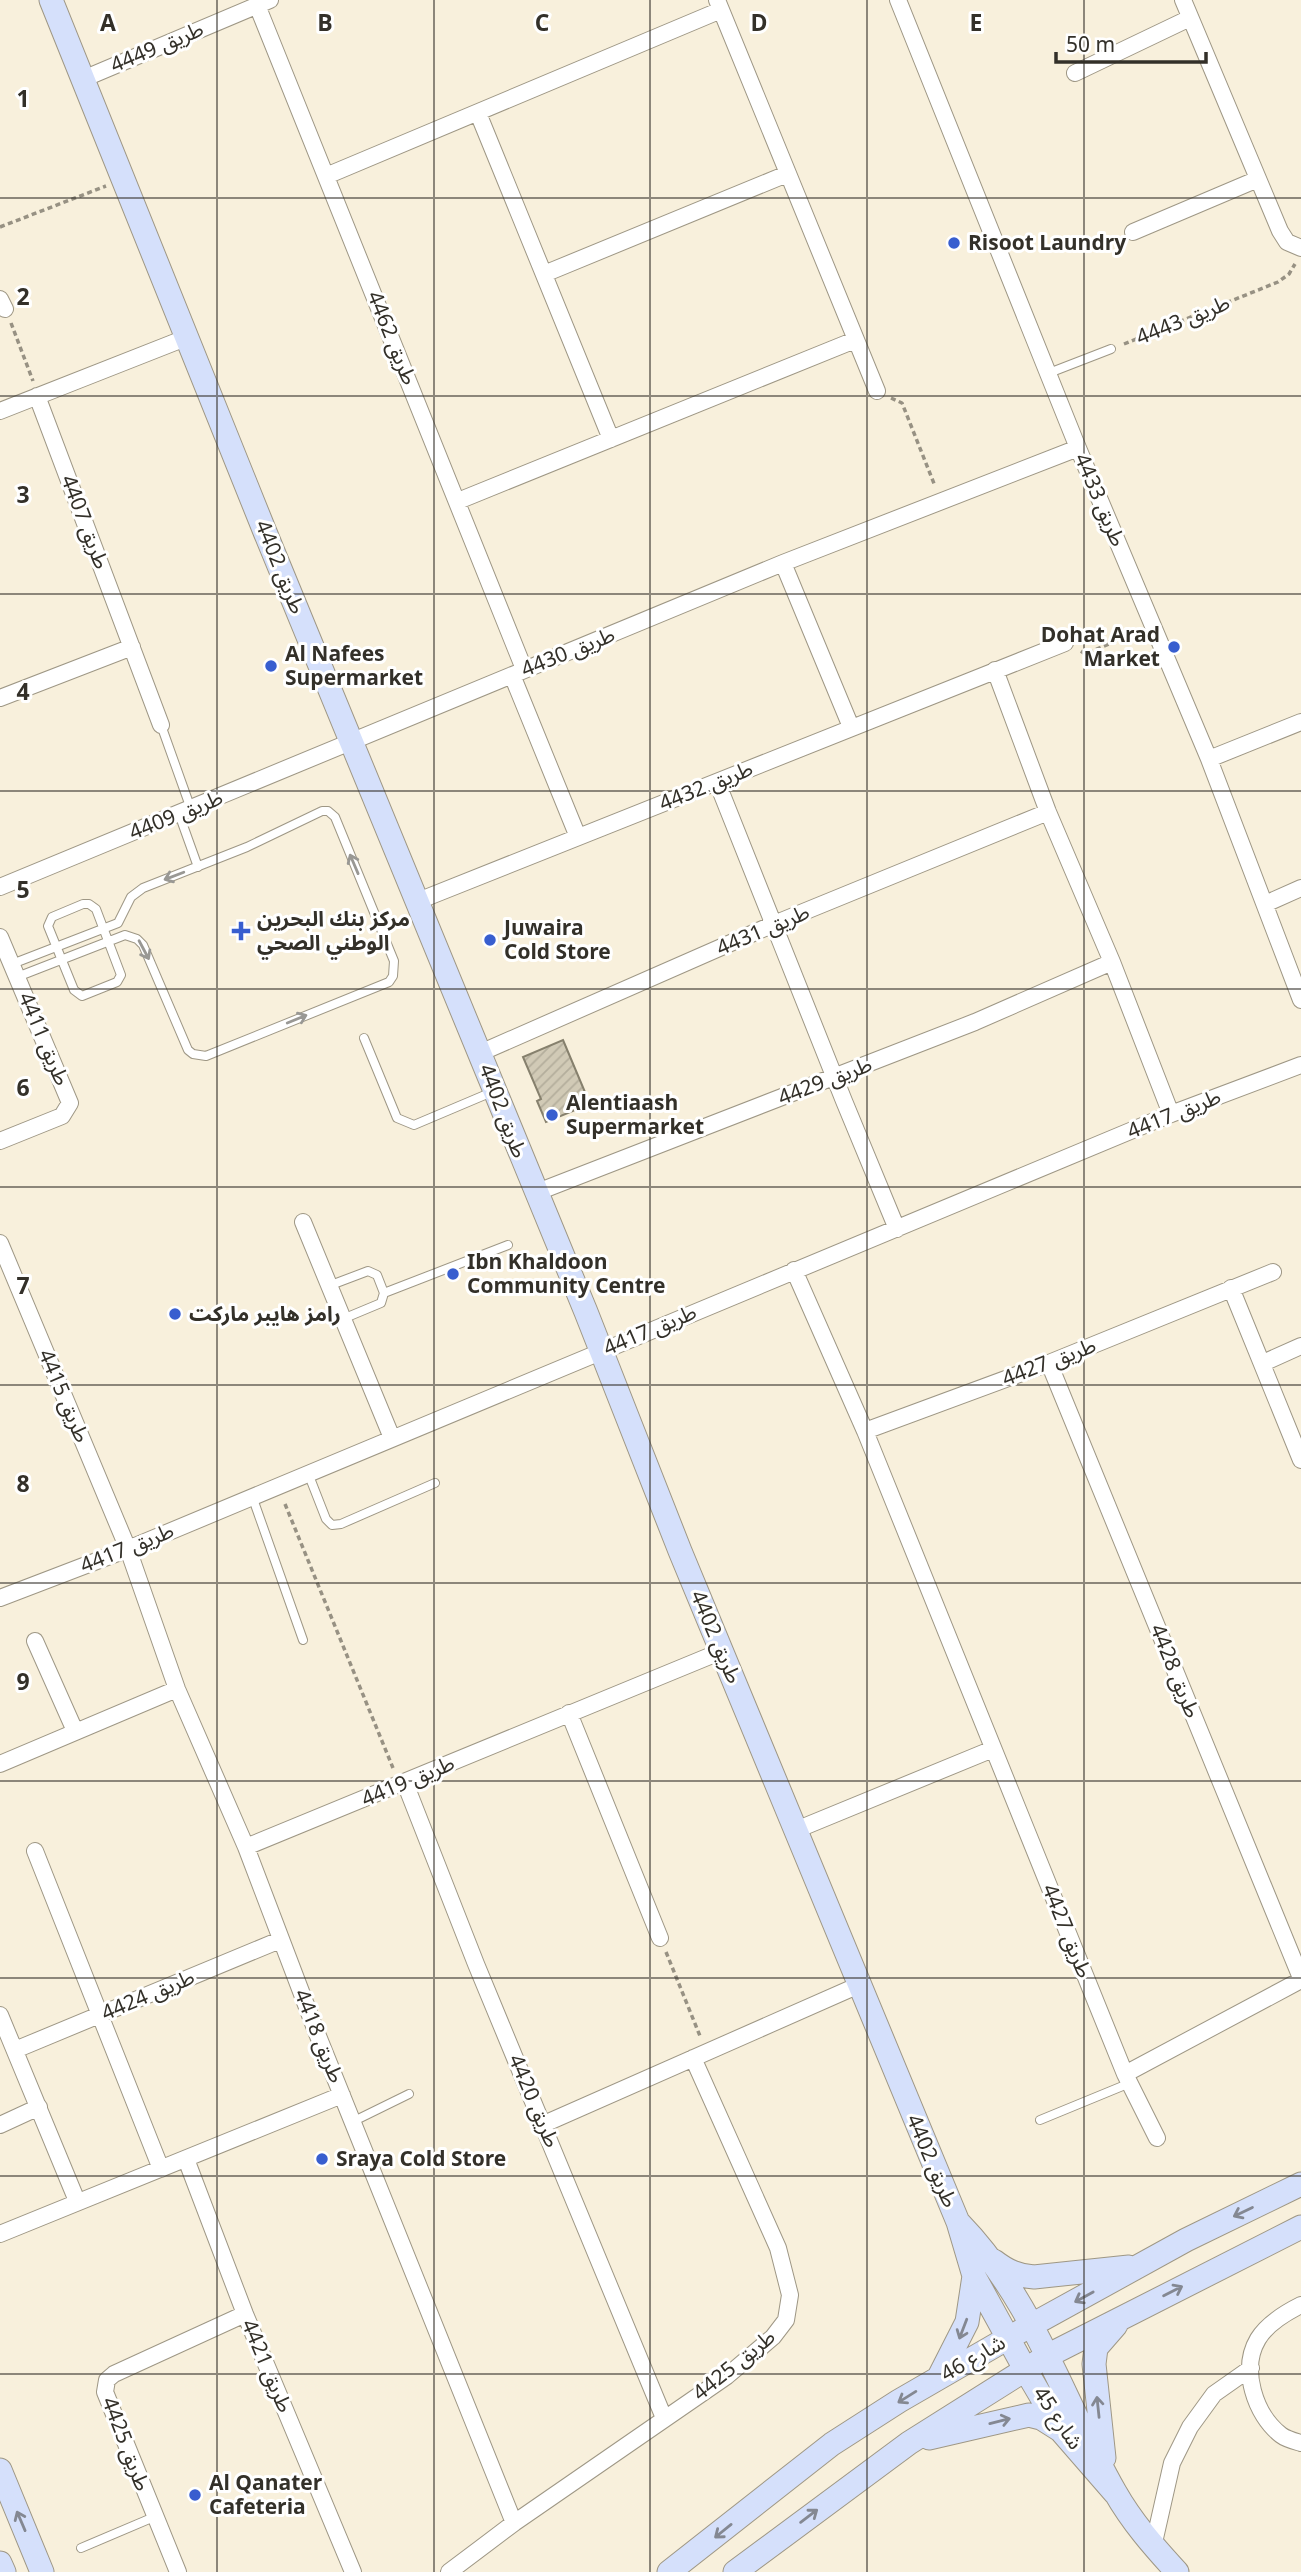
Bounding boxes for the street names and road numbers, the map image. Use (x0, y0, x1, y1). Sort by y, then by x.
street label: طريق 4449 (103, 7, 211, 87)
street label: طريق 4443 (1129, 281, 1237, 359)
street label: طريق 4462 (353, 284, 431, 392)
street label: طريق 4433 (1060, 446, 1140, 554)
street label: طريق 4407 (47, 468, 123, 576)
street label: طريق 4402 (241, 513, 319, 621)
street label: طريق 4430 (514, 613, 622, 691)
street label: طريق 4432 (652, 747, 760, 825)
street label: طريق 4409 (122, 776, 230, 854)
street label: طريق 4431 (709, 890, 817, 970)
street label: طريق 4411 (4, 985, 84, 1093)
street label: طريق 4429 (771, 1043, 879, 1119)
street label: طريق 4402 (465, 1057, 541, 1165)
street label: طريق 4417 (1120, 1075, 1228, 1153)
street label: طريق 4417 (596, 1290, 704, 1370)
street label: طريق 4427 (995, 1324, 1103, 1400)
street label: طريق 4415 (24, 1342, 104, 1450)
street label: طريق 4417 (73, 1509, 181, 1587)
street label: طريق 4402 (676, 1583, 756, 1691)
street label: طريق 4428 (1136, 1617, 1214, 1725)
street label: طريق 4419 (354, 1741, 462, 1821)
street label: طريق 4427 (1028, 1877, 1106, 1985)
street label: طريق 4424 (94, 1955, 202, 2035)
street label: طريق 4418 (280, 1982, 358, 2090)
street label: طريق 4420 (494, 2047, 574, 2155)
street label: طريق 4402 (892, 2107, 972, 2215)
street label: طريق 4421 (227, 2312, 307, 2420)
street label: طريق 4425 (682, 2317, 786, 2413)
street label: شارع 46 (932, 2321, 1014, 2395)
street label: شارع 45 (1020, 2377, 1096, 2459)
street label: طريق 4425 (88, 2390, 164, 2498)

